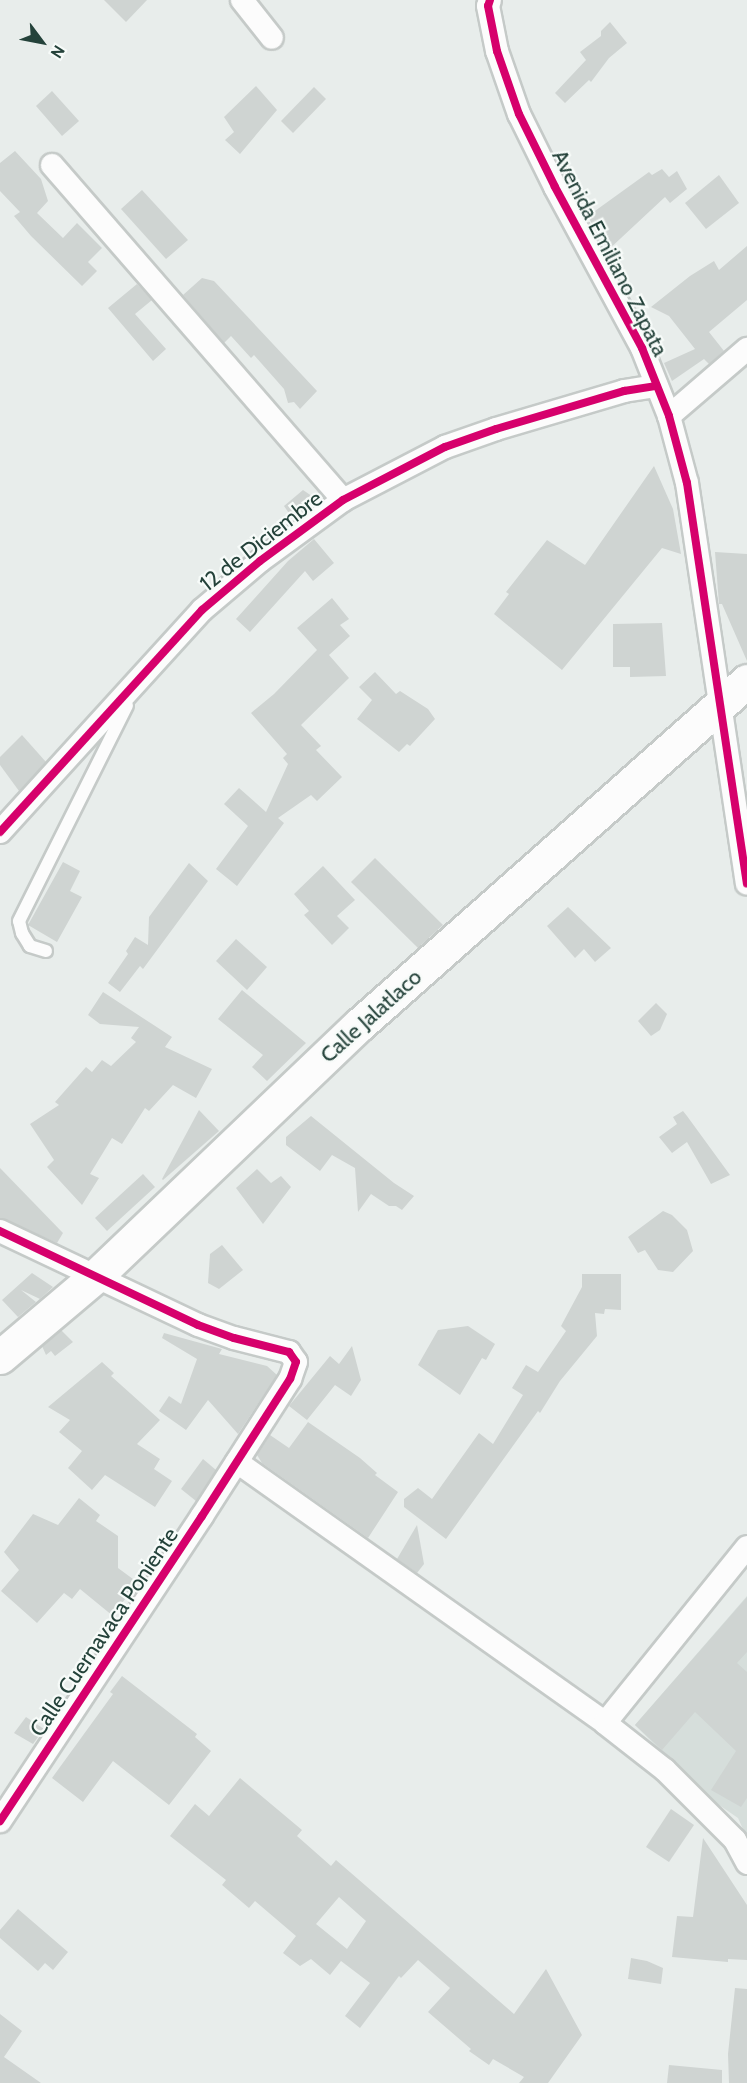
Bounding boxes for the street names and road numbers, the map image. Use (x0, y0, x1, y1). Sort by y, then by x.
street label: Avenida Emiliano Zapata (546, 145, 674, 361)
street label: 12 de Diciembre (195, 485, 327, 597)
street label: Calle Jalatlaco (315, 964, 427, 1068)
street label: Calle Cuernavaca Poniente (24, 1523, 184, 1741)

